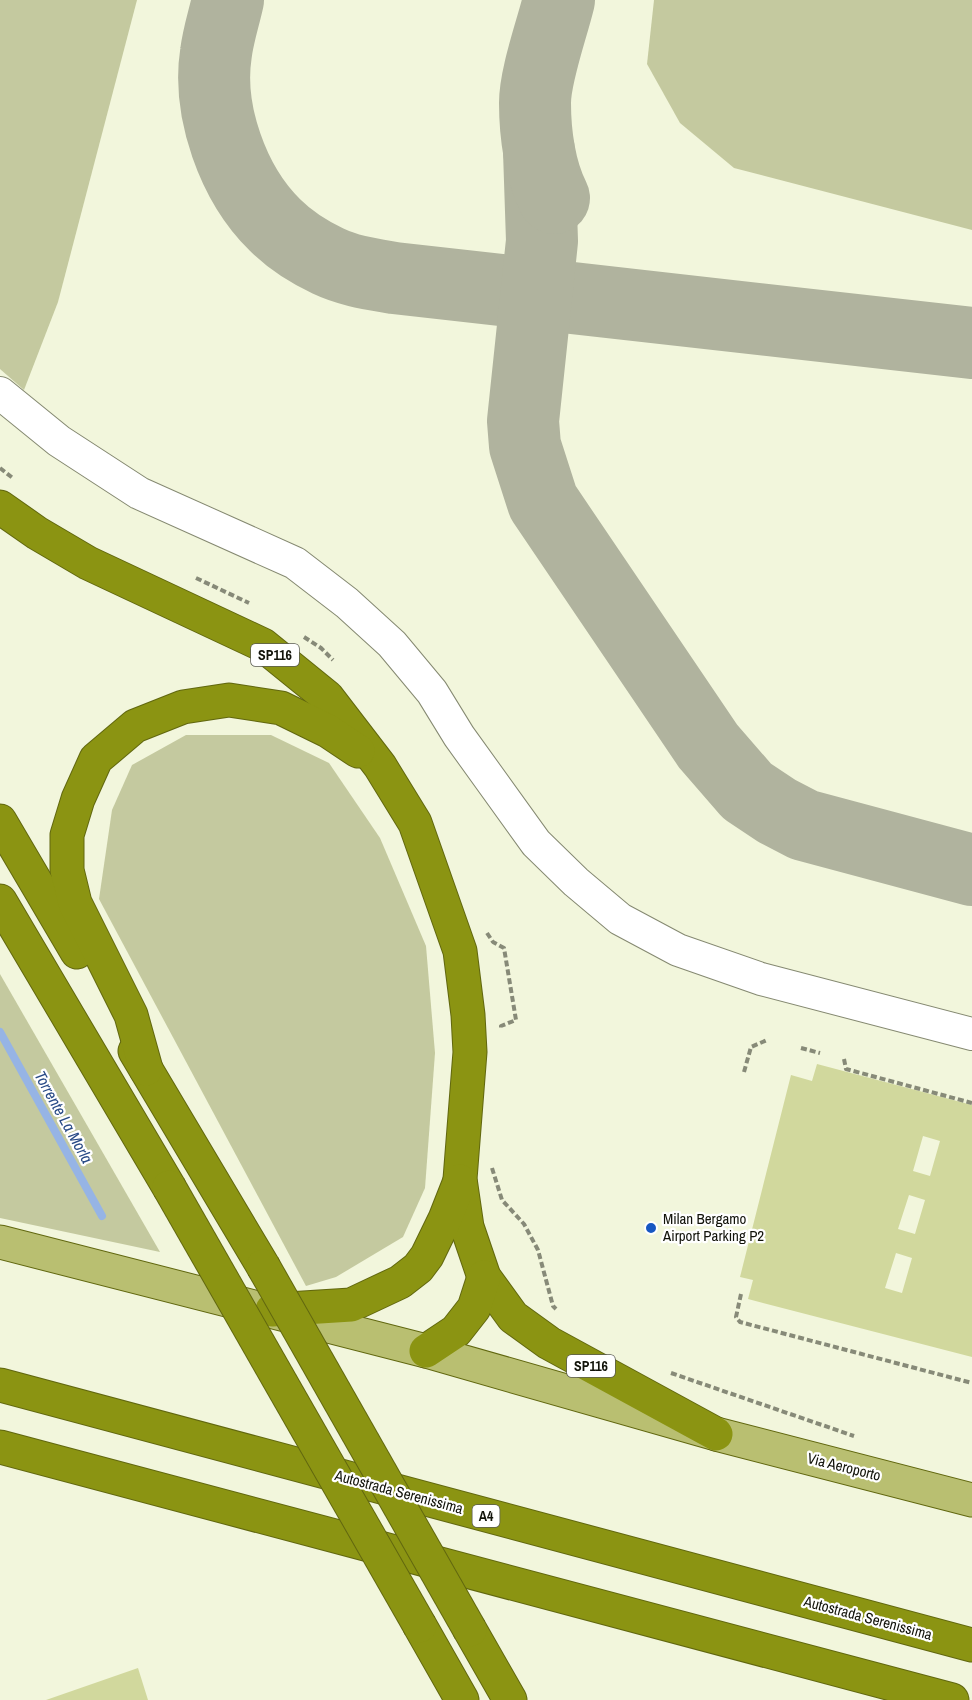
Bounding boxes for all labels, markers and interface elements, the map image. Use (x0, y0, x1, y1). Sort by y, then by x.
road number: SP116 (251, 644, 299, 666)
water label: Torrente La Morla (30, 1067, 98, 1167)
place label: Milan Bergamo Airport Parking P2 (662, 1208, 764, 1246)
marker: Milan Bergamo Airport Parking P2 (644, 1221, 658, 1235)
road number: SP116 (567, 1355, 615, 1377)
street label: Via Aeroporto (805, 1447, 883, 1486)
street label: Autostrada Serenissima (332, 1464, 466, 1519)
road number: A4 (472, 1505, 500, 1527)
street label: Autostrada Serenissima (801, 1590, 935, 1645)

